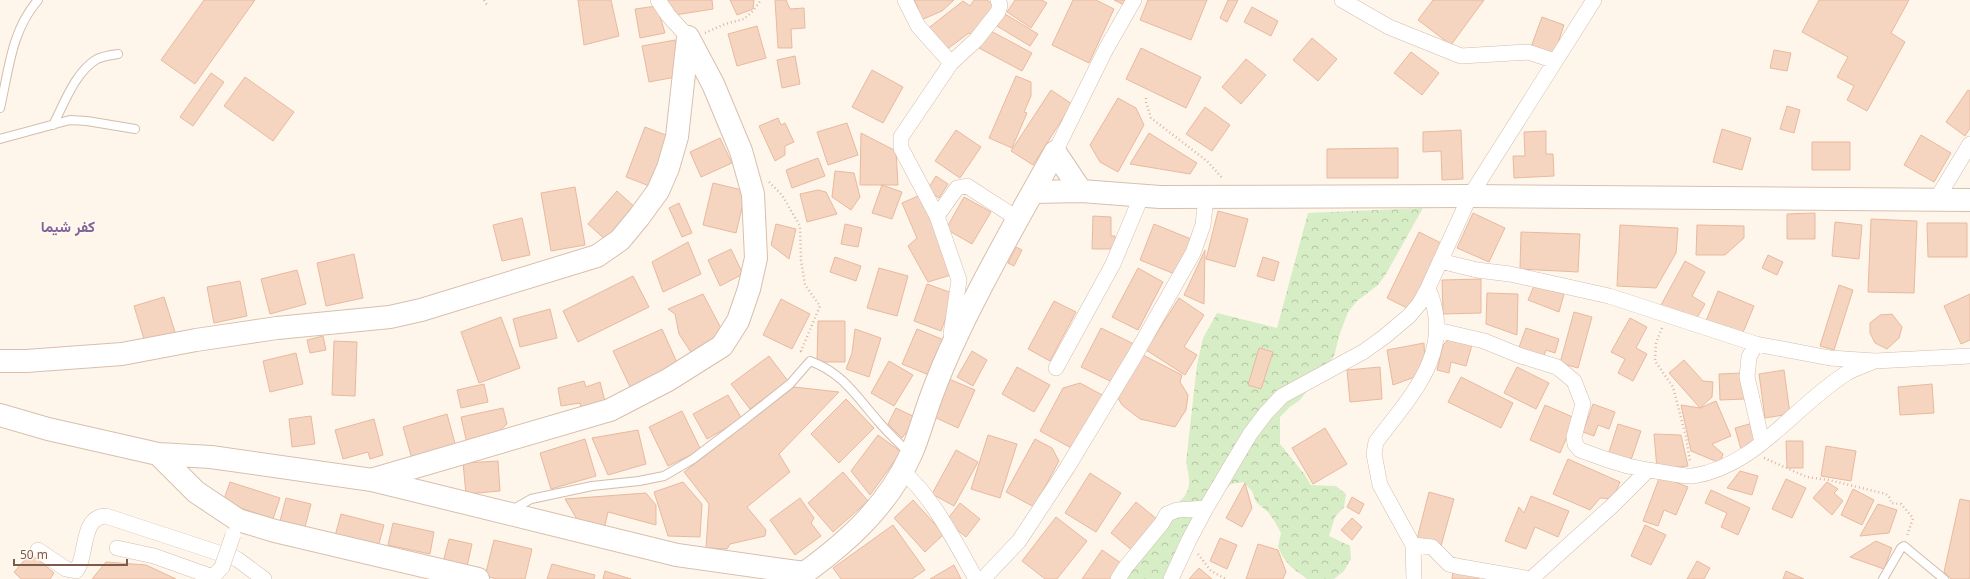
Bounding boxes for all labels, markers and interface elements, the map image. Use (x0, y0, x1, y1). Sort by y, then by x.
district label: كفر شيما (41, 216, 95, 236)
scale bar (14, 541, 127, 567)
text: 50 m (20, 546, 48, 563)

